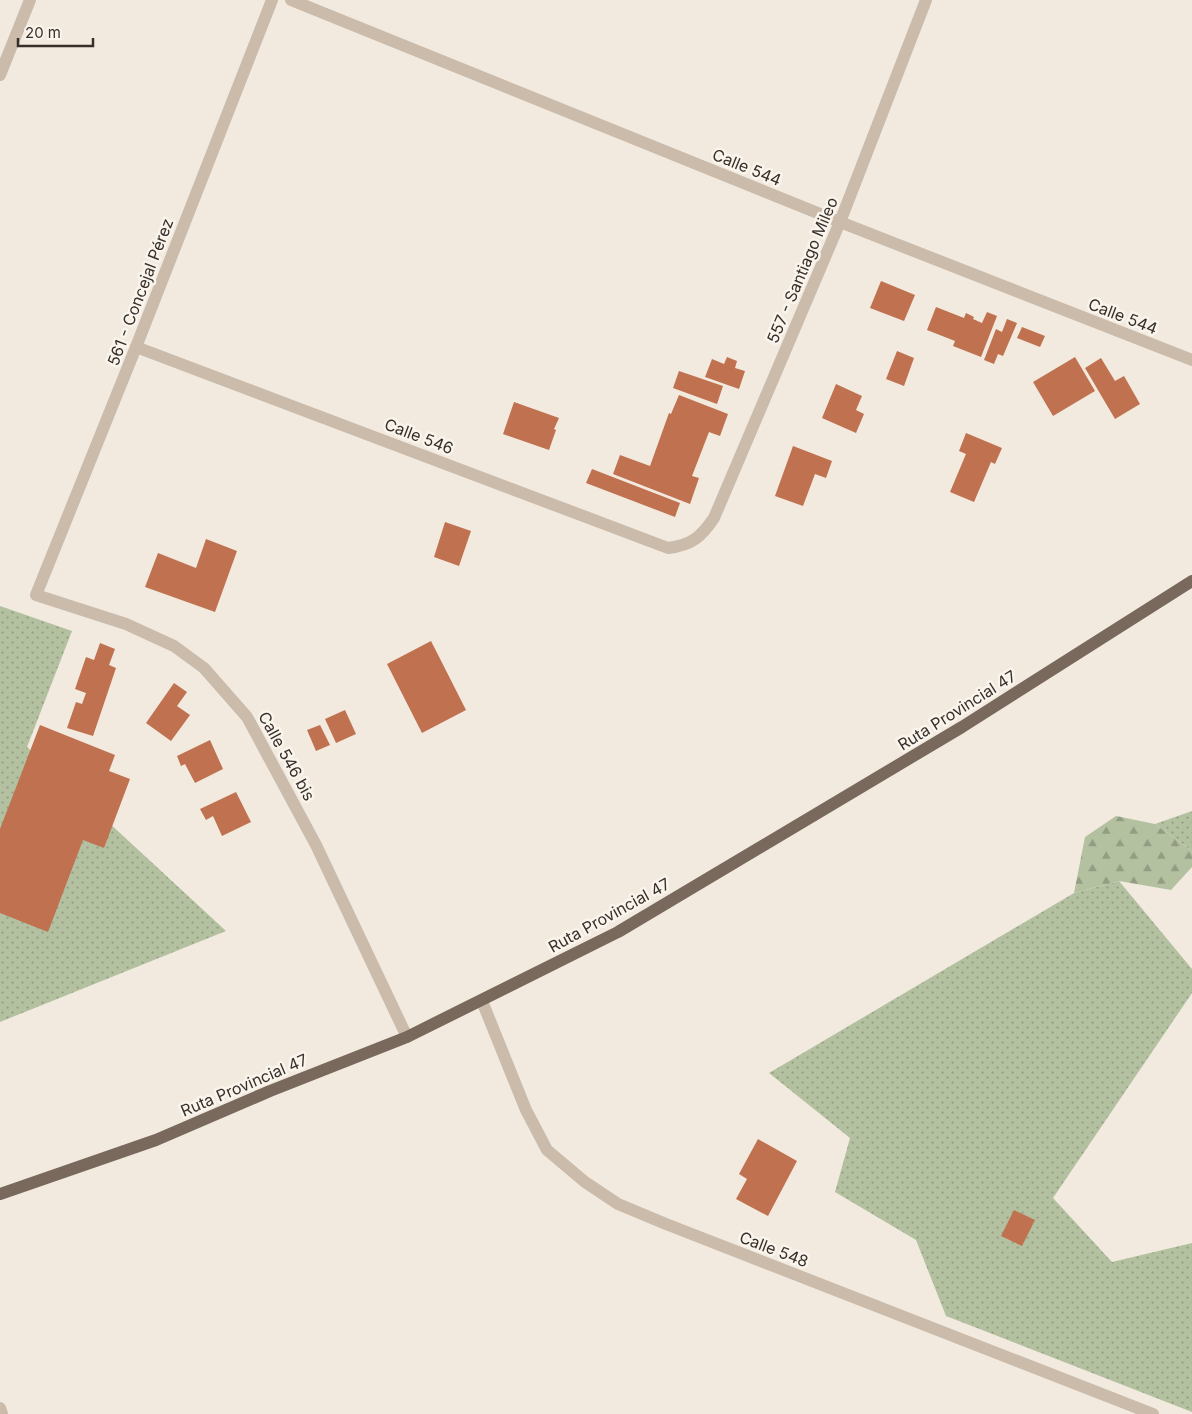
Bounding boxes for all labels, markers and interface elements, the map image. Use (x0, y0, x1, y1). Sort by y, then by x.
scale bar (18, 15, 92, 47)
text: 20 m (25, 23, 61, 42)
street label: Calle 544 (710, 144, 784, 190)
street label: 557 - Santiago Mileo (762, 194, 842, 346)
street label: 561 - Concejal Pérez (103, 216, 177, 368)
street label: Calle 544 (1086, 294, 1160, 338)
street label: Calle 546 (382, 414, 456, 458)
street label: Ruta Provincial 47 (894, 666, 1020, 754)
street label: Calle 546 bis (254, 708, 320, 804)
street label: Ruta Provincial 47 (545, 873, 673, 957)
street label: Ruta Provincial 47 (178, 1049, 310, 1121)
street label: Calle 548 (737, 1227, 811, 1271)

